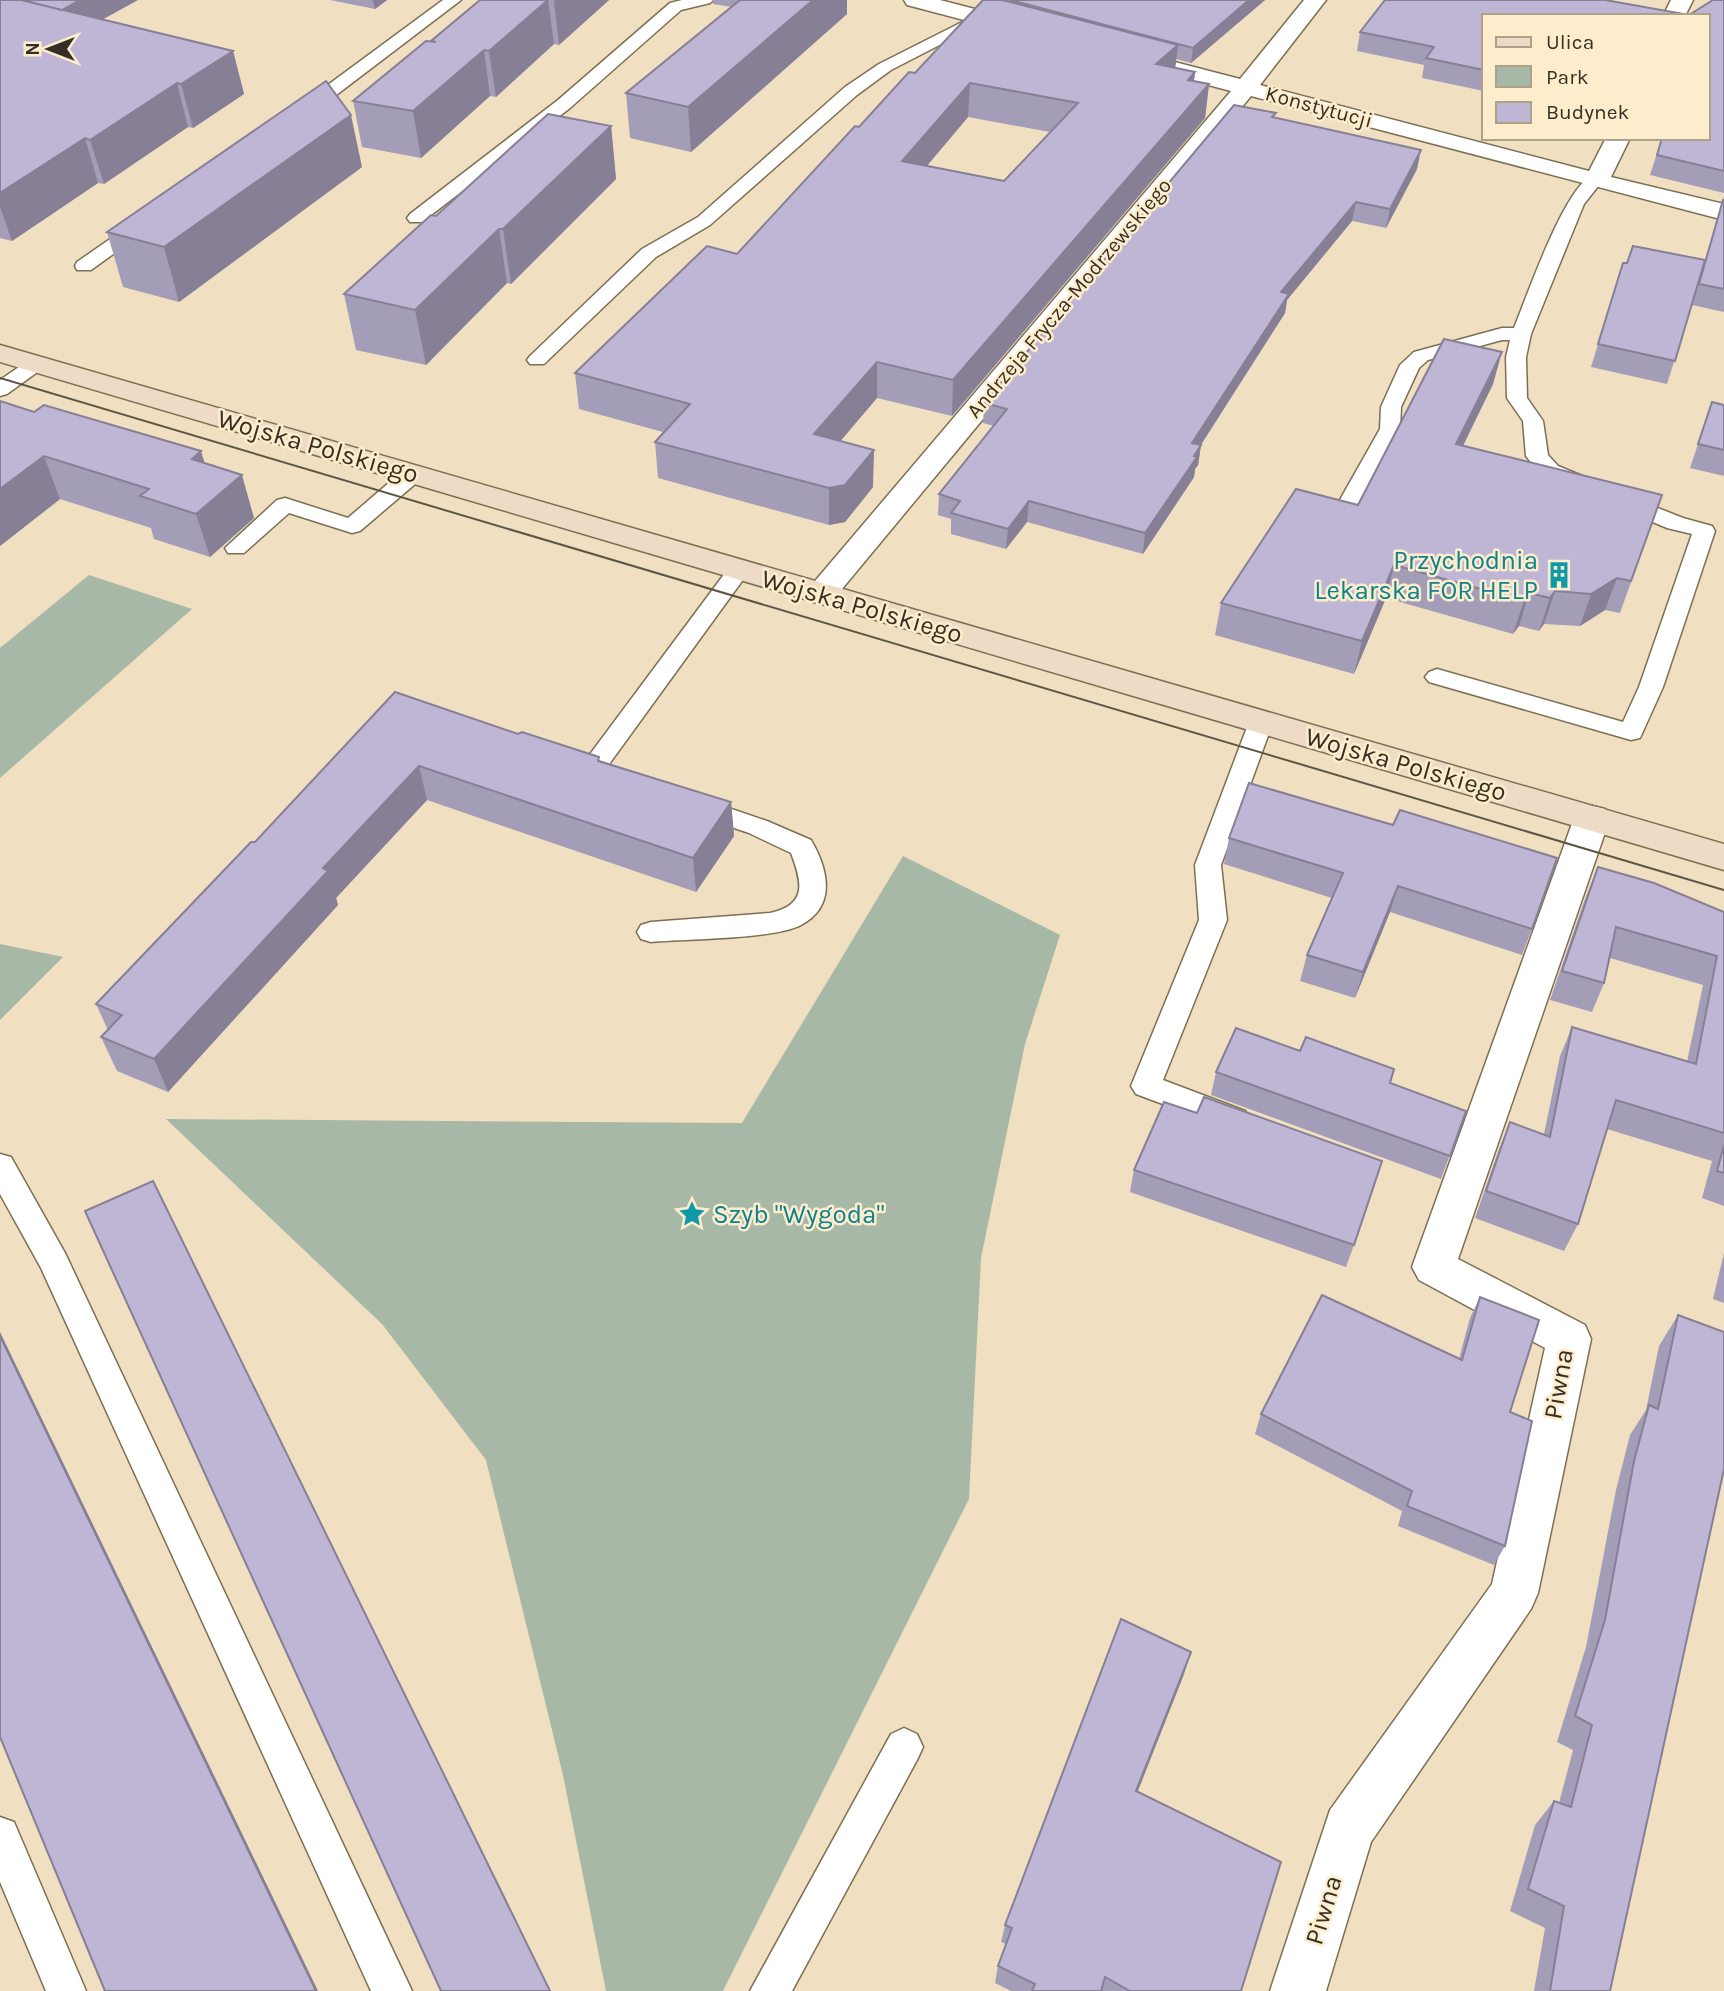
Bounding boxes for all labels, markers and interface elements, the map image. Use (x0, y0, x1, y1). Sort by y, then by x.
north arrow (14, 14, 84, 84)
legend (1482, 14, 1710, 140)
text: Ulica (1546, 30, 1594, 54)
text: N (22, 42, 44, 56)
text: Park (1546, 65, 1589, 89)
street label: Konstytucji (1263, 81, 1375, 133)
text: Budynek (1546, 100, 1629, 124)
street label: Andrzeja Frycza-Modrzewskiego (962, 173, 1176, 423)
street label: Wojska Polskiego (214, 403, 422, 490)
place label: Przychodnia Lekarska FOR HELP (1314, 545, 1538, 606)
building icon: Przychodnia Lekarska FOR HELP (1544, 560, 1574, 590)
street label: Wojska Polskiego (758, 563, 966, 650)
street label: Wojska Polskiego (1302, 721, 1510, 808)
place icon: Szyb "Wygoda" (677, 1199, 707, 1229)
place label: Szyb "Wygoda" (713, 1199, 884, 1230)
street label: Piwna (1537, 1346, 1580, 1422)
street label: Piwna (1298, 1872, 1349, 1949)

